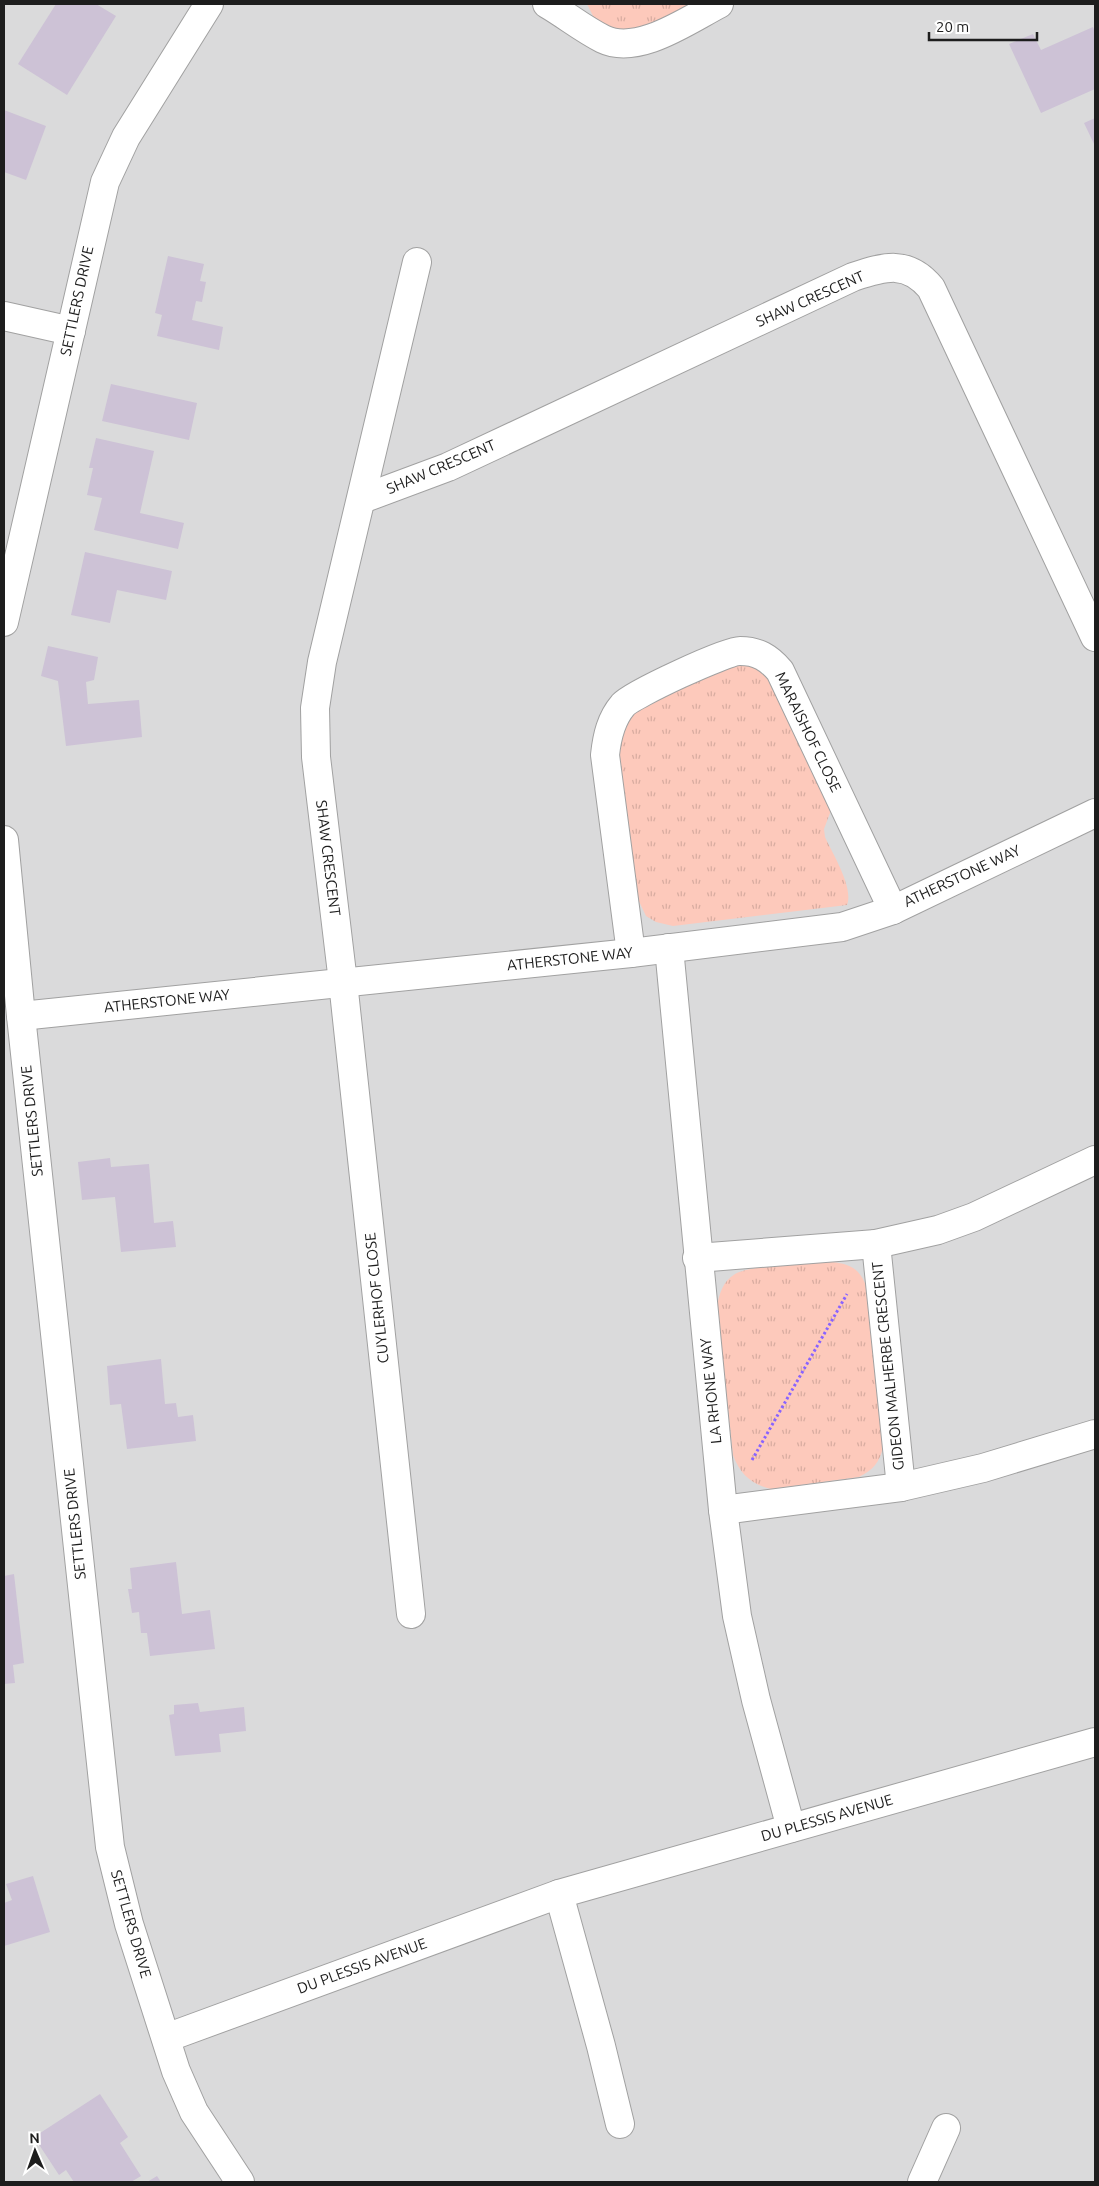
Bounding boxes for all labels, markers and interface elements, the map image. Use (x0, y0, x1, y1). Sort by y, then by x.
scale bar (929, 10, 1036, 42)
text: 20 m (936, 18, 969, 35)
street label: SETTLERS DRIVE (57, 244, 96, 357)
street label: SHAW CRESCENT (753, 267, 867, 330)
street label: SHAW CRESCENT (384, 436, 498, 497)
street label: MARAISHOF CLOSE (772, 669, 845, 795)
street label: SHAW CRESCENT (313, 799, 344, 918)
street label: ATHERSTONE WAY (901, 841, 1023, 910)
street label: ATHERSTONE WAY (506, 943, 634, 974)
street label: ATHERSTONE WAY (103, 985, 231, 1016)
street label: SETTLERS DRIVE (17, 1065, 46, 1178)
street label: CUYLERHOF CLOSE (361, 1232, 392, 1364)
street label: GIDEON MALHERBE CRESCENT (868, 1260, 907, 1471)
street label: LA RHONE WAY (696, 1337, 725, 1445)
street label: SETTLERS DRIVE (60, 1468, 89, 1581)
street label: DU PLESSIS AVENUE (759, 1791, 895, 1844)
street label: SETTLERS DRIVE (108, 1868, 155, 1980)
street label: DU PLESSIS AVENUE (295, 1934, 429, 1997)
north arrow (10, 2126, 60, 2176)
text: N (29, 2130, 40, 2146)

